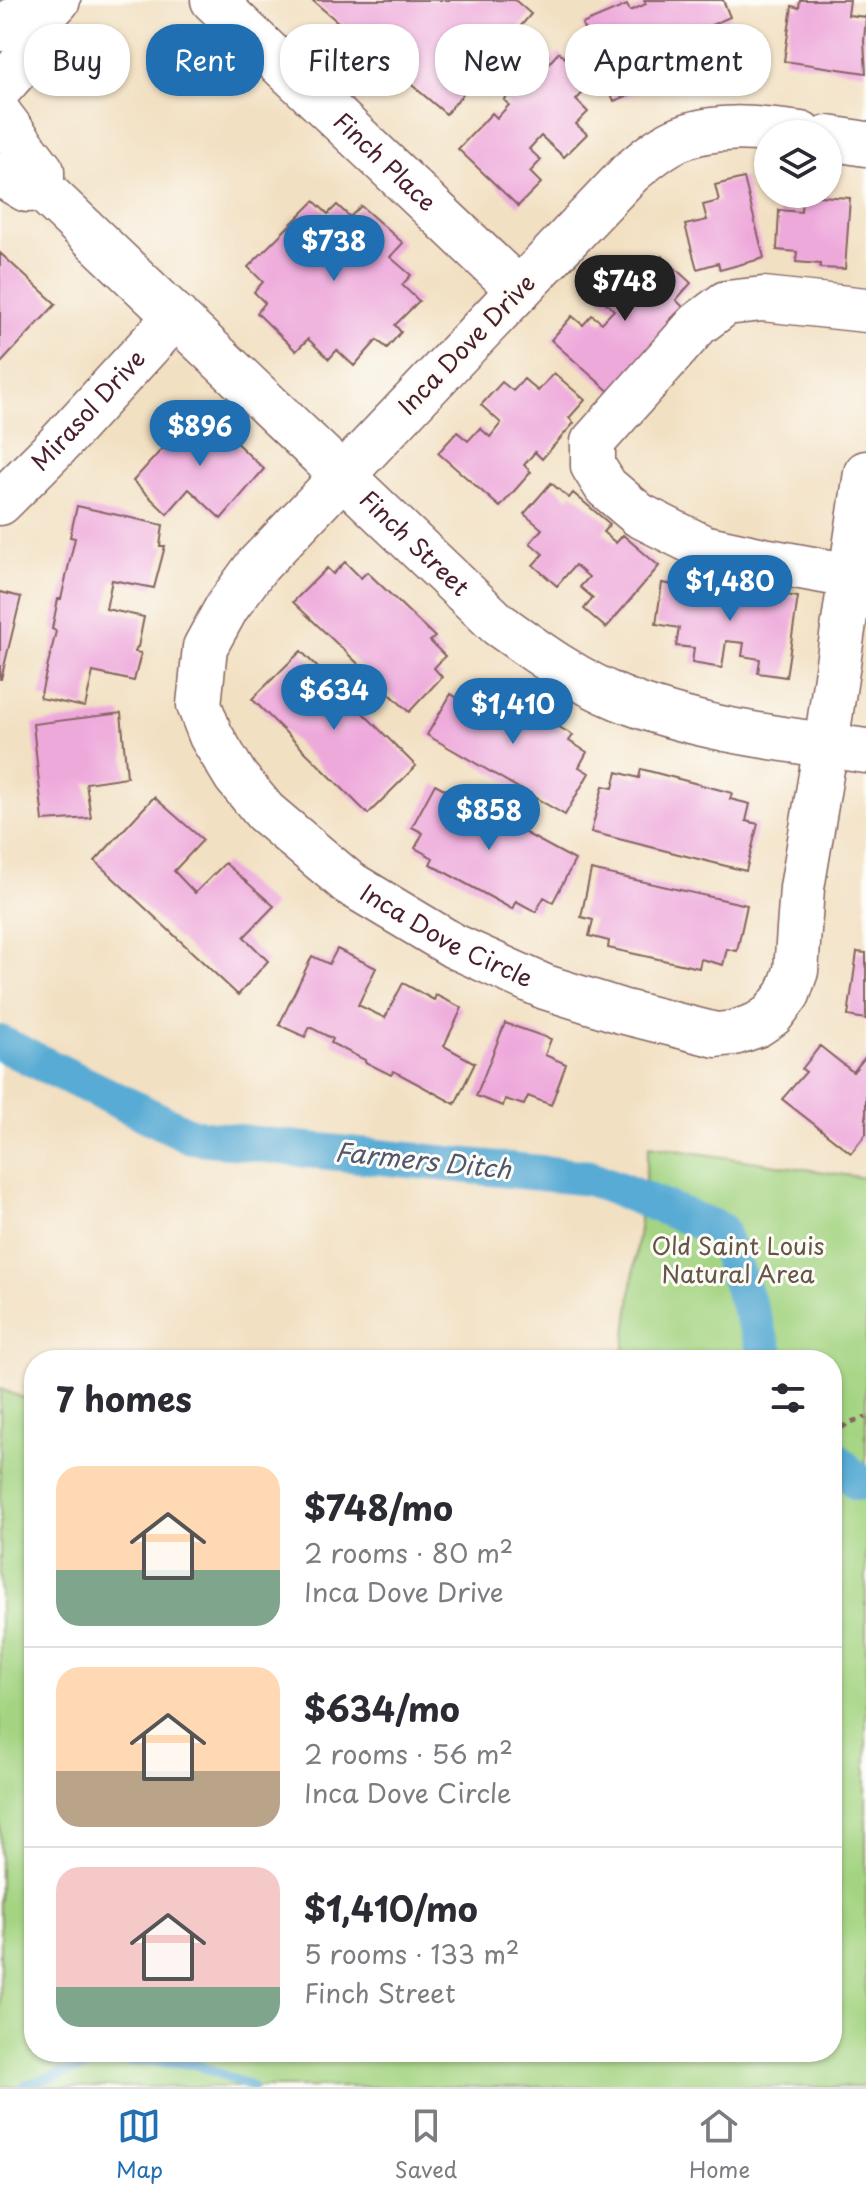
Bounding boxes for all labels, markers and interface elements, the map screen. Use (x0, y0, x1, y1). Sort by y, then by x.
chip: Buy (24, 24, 130, 96)
chip: Rent (146, 24, 264, 96)
chip: Filters (280, 24, 419, 96)
chip: New (435, 24, 549, 96)
chip: Apartment (565, 24, 771, 96)
street label: Finch Place (326, 103, 445, 219)
map controls (754, 120, 842, 208)
button: layers (754, 120, 842, 208)
pin: $738 (287, 215, 381, 283)
text: $738 (302, 221, 366, 260)
pin: $748 (578, 255, 672, 323)
text: $748 (593, 261, 657, 300)
street label: Inca Dove Drive (389, 265, 543, 422)
street label: Mirasol Drive (22, 341, 153, 478)
pin: $896 (153, 400, 247, 468)
text: $896 (168, 406, 232, 445)
street label: Finch Street (352, 481, 479, 604)
pin: $1,480 (665, 555, 795, 623)
text: $1,480 (685, 561, 775, 600)
pin: $634 (287, 664, 381, 732)
text: $634 (299, 670, 369, 709)
pin: $1,410 (448, 678, 578, 746)
text: $1,410 (471, 684, 555, 723)
pin: $858 (442, 784, 536, 852)
text: $858 (456, 790, 522, 829)
street label: Inca Dove Circle (354, 874, 539, 995)
water label: Farmers Ditch (333, 1131, 514, 1188)
park label: Old Saint Louis Natural Area (651, 1227, 825, 1291)
text: 7 homes (56, 1372, 192, 1424)
icon: filters (766, 1376, 810, 1420)
text: $748/mo (304, 1481, 453, 1533)
icon: home (120, 1498, 216, 1594)
text: 2 rooms · 80 m² (304, 1533, 513, 1572)
text: Inca Dove Drive (304, 1572, 504, 1611)
text: $634/mo (304, 1682, 460, 1734)
icon: home (120, 1699, 216, 1795)
text: 2 rooms · 56 m² (304, 1734, 513, 1773)
text: Inca Dove Circle (304, 1773, 512, 1812)
text: $1,410/mo (304, 1882, 478, 1934)
icon: home (120, 1899, 216, 1995)
text: 5 rooms · 133 m² (304, 1934, 519, 1973)
text: Finch Street (304, 1973, 456, 2012)
tab: Map (116, 2104, 163, 2185)
tab: Saved (395, 2104, 457, 2185)
tab: Home (689, 2104, 750, 2185)

